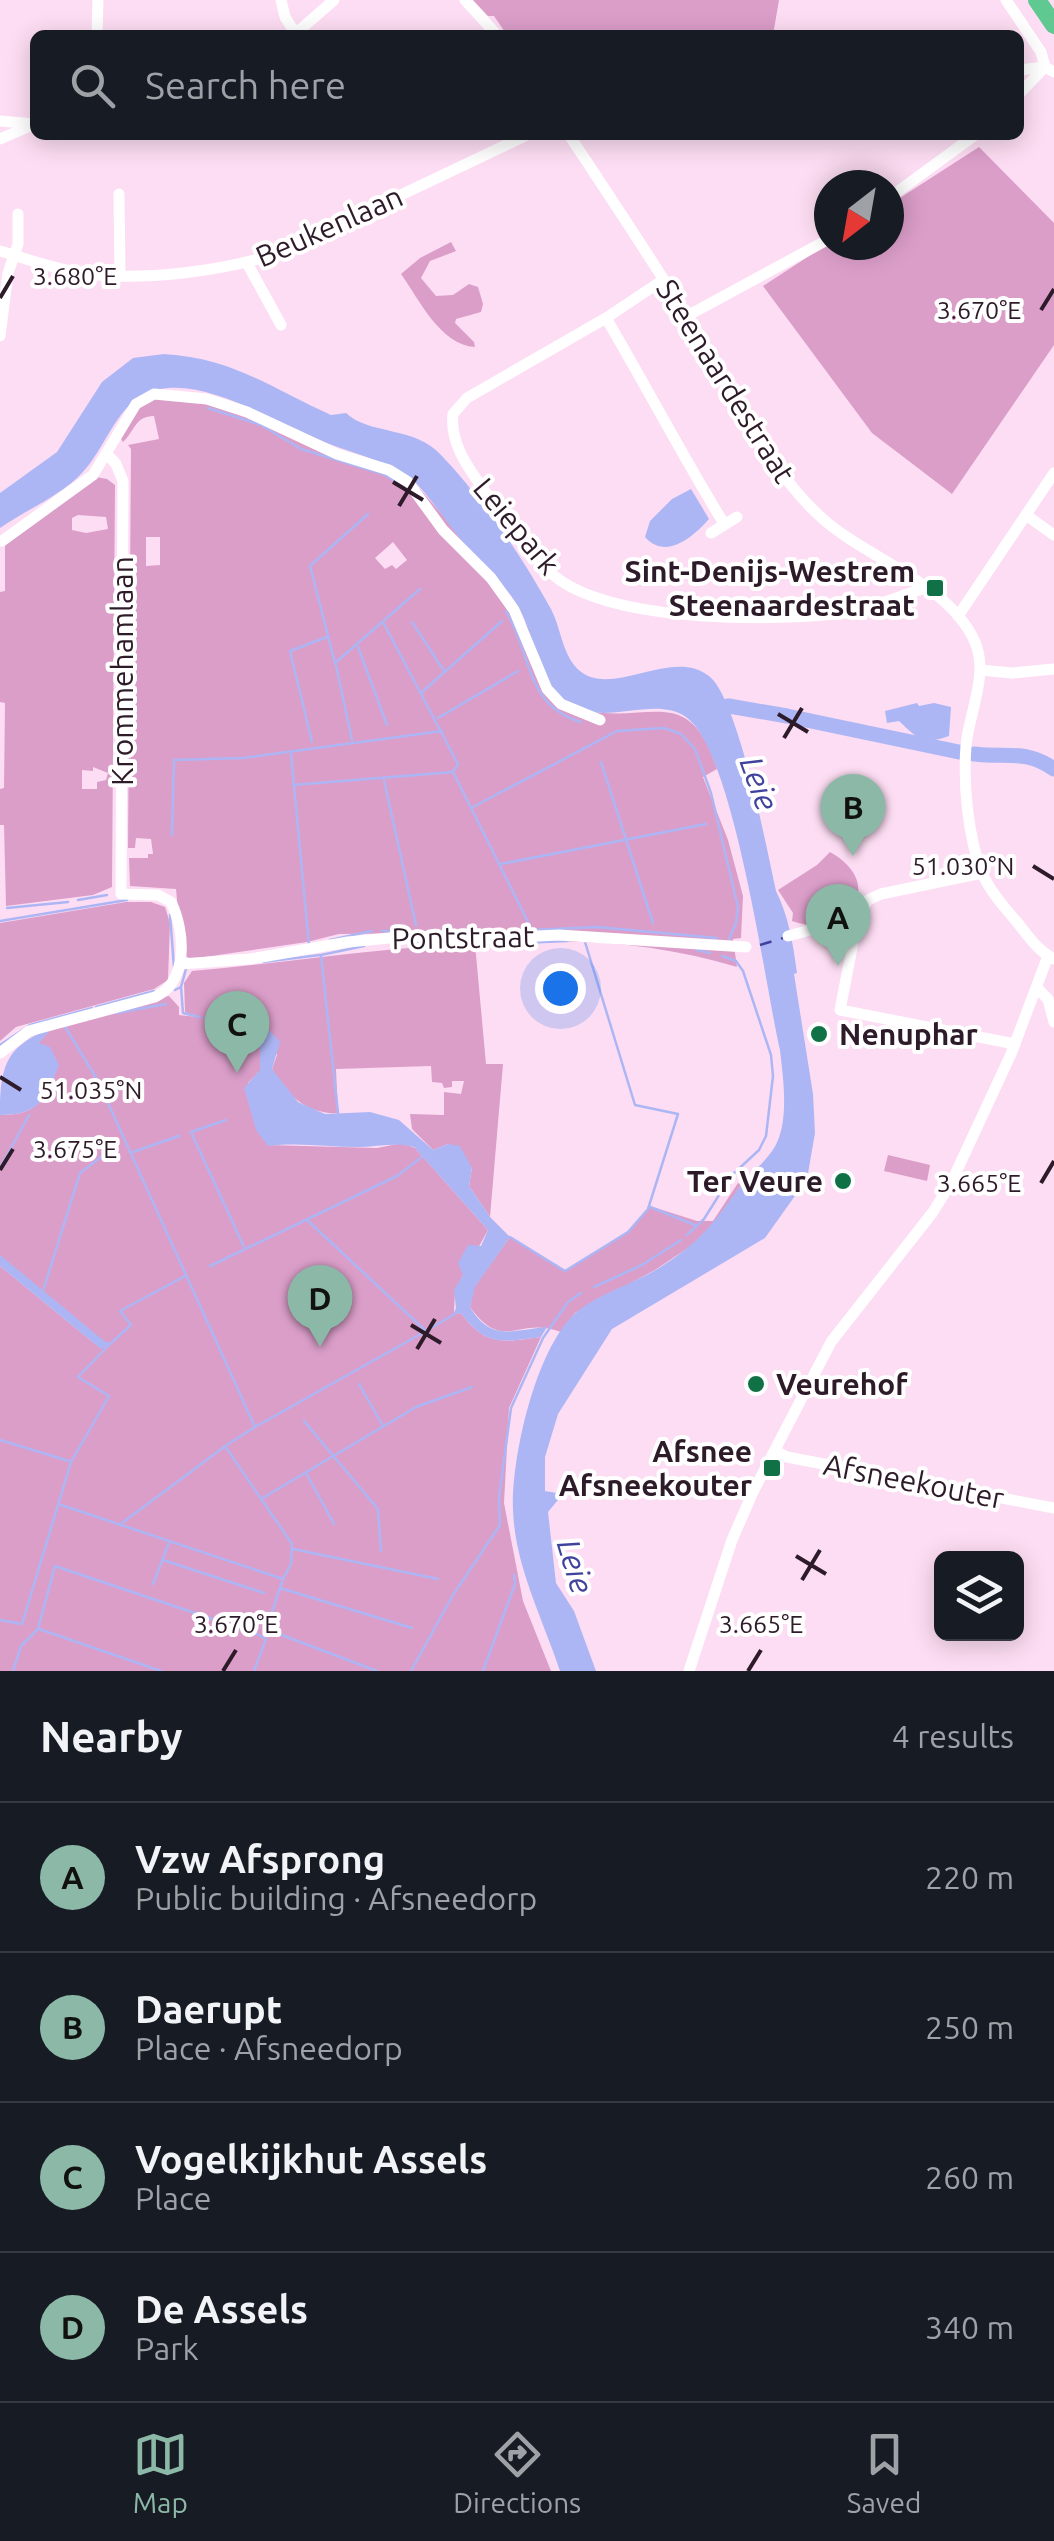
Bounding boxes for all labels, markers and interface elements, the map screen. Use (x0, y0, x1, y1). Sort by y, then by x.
search box (30, 30, 1024, 140)
icon: search (65, 58, 120, 113)
text: Search here (145, 64, 346, 106)
north arrow (814, 170, 904, 260)
street label: Beukenlaan (250, 179, 408, 273)
text: 3.680°E (33, 262, 117, 290)
street label: Steenaardestraat (650, 273, 802, 489)
text: 3.670°E (937, 296, 1021, 324)
street label: Leiepark (467, 471, 567, 581)
place label: Sint-Denijs-Westrem Steenaardestraat (625, 554, 915, 622)
street label: Krommehamlaan (105, 556, 139, 786)
marker: Sint-Denijs-Westrem Steenaardestraat (924, 577, 946, 599)
water label: Leie (734, 751, 786, 815)
pin: B (820, 774, 886, 856)
text: 51.030°N (912, 852, 1014, 880)
pin: A (806, 884, 870, 966)
street label: Pontstraat (391, 919, 535, 955)
your location (535, 963, 586, 1014)
pin: C (204, 990, 270, 1073)
place label: Nenuphar (839, 1017, 979, 1051)
marker: Nenuphar (808, 1023, 830, 1045)
text: 51.035°N (40, 1076, 142, 1104)
text: 3.675°E (33, 1135, 117, 1163)
place label: Ter Veure (687, 1164, 823, 1198)
text: 3.665°E (937, 1169, 1021, 1197)
marker: Ter Veure (832, 1170, 854, 1192)
pin: D (288, 1264, 352, 1347)
place label: Veurehof (776, 1367, 908, 1401)
marker: Veurehof (745, 1373, 767, 1395)
place label: Afsnee Afsneekouter (559, 1434, 753, 1502)
street label: Afsneekouter (821, 1447, 1008, 1515)
marker: Afsnee Afsneekouter (761, 1457, 783, 1479)
water label: Leie (551, 1535, 601, 1597)
map controls (934, 1551, 1024, 1641)
button: layers (934, 1551, 1024, 1641)
text: 3.670°E (194, 1610, 278, 1638)
text: 3.665°E (719, 1610, 803, 1638)
text: Nearby (40, 1713, 183, 1760)
text: 4 results (892, 1718, 1014, 1754)
text: Vzw Afsprong (135, 1838, 385, 1880)
text: A (61, 1859, 84, 1895)
text: 220 m (925, 1859, 1014, 1895)
text: Public building · Afsneedorp (135, 1880, 537, 1916)
text: Daerupt (135, 1988, 282, 2030)
text: B (62, 2009, 83, 2045)
text: 250 m (925, 2009, 1014, 2045)
text: Place · Afsneedorp (135, 2030, 403, 2066)
text: Vogelkijkhut Assels (135, 2138, 487, 2180)
text: C (62, 2159, 83, 2195)
text: 260 m (925, 2159, 1014, 2195)
text: Place (135, 2180, 211, 2216)
text: De Assels (135, 2288, 308, 2330)
text: D (61, 2309, 84, 2345)
text: 340 m (925, 2309, 1014, 2345)
text: Park (135, 2330, 199, 2366)
tab: Map (133, 2427, 188, 2518)
tab: Directions (453, 2427, 581, 2518)
tab: Saved (847, 2427, 921, 2518)

